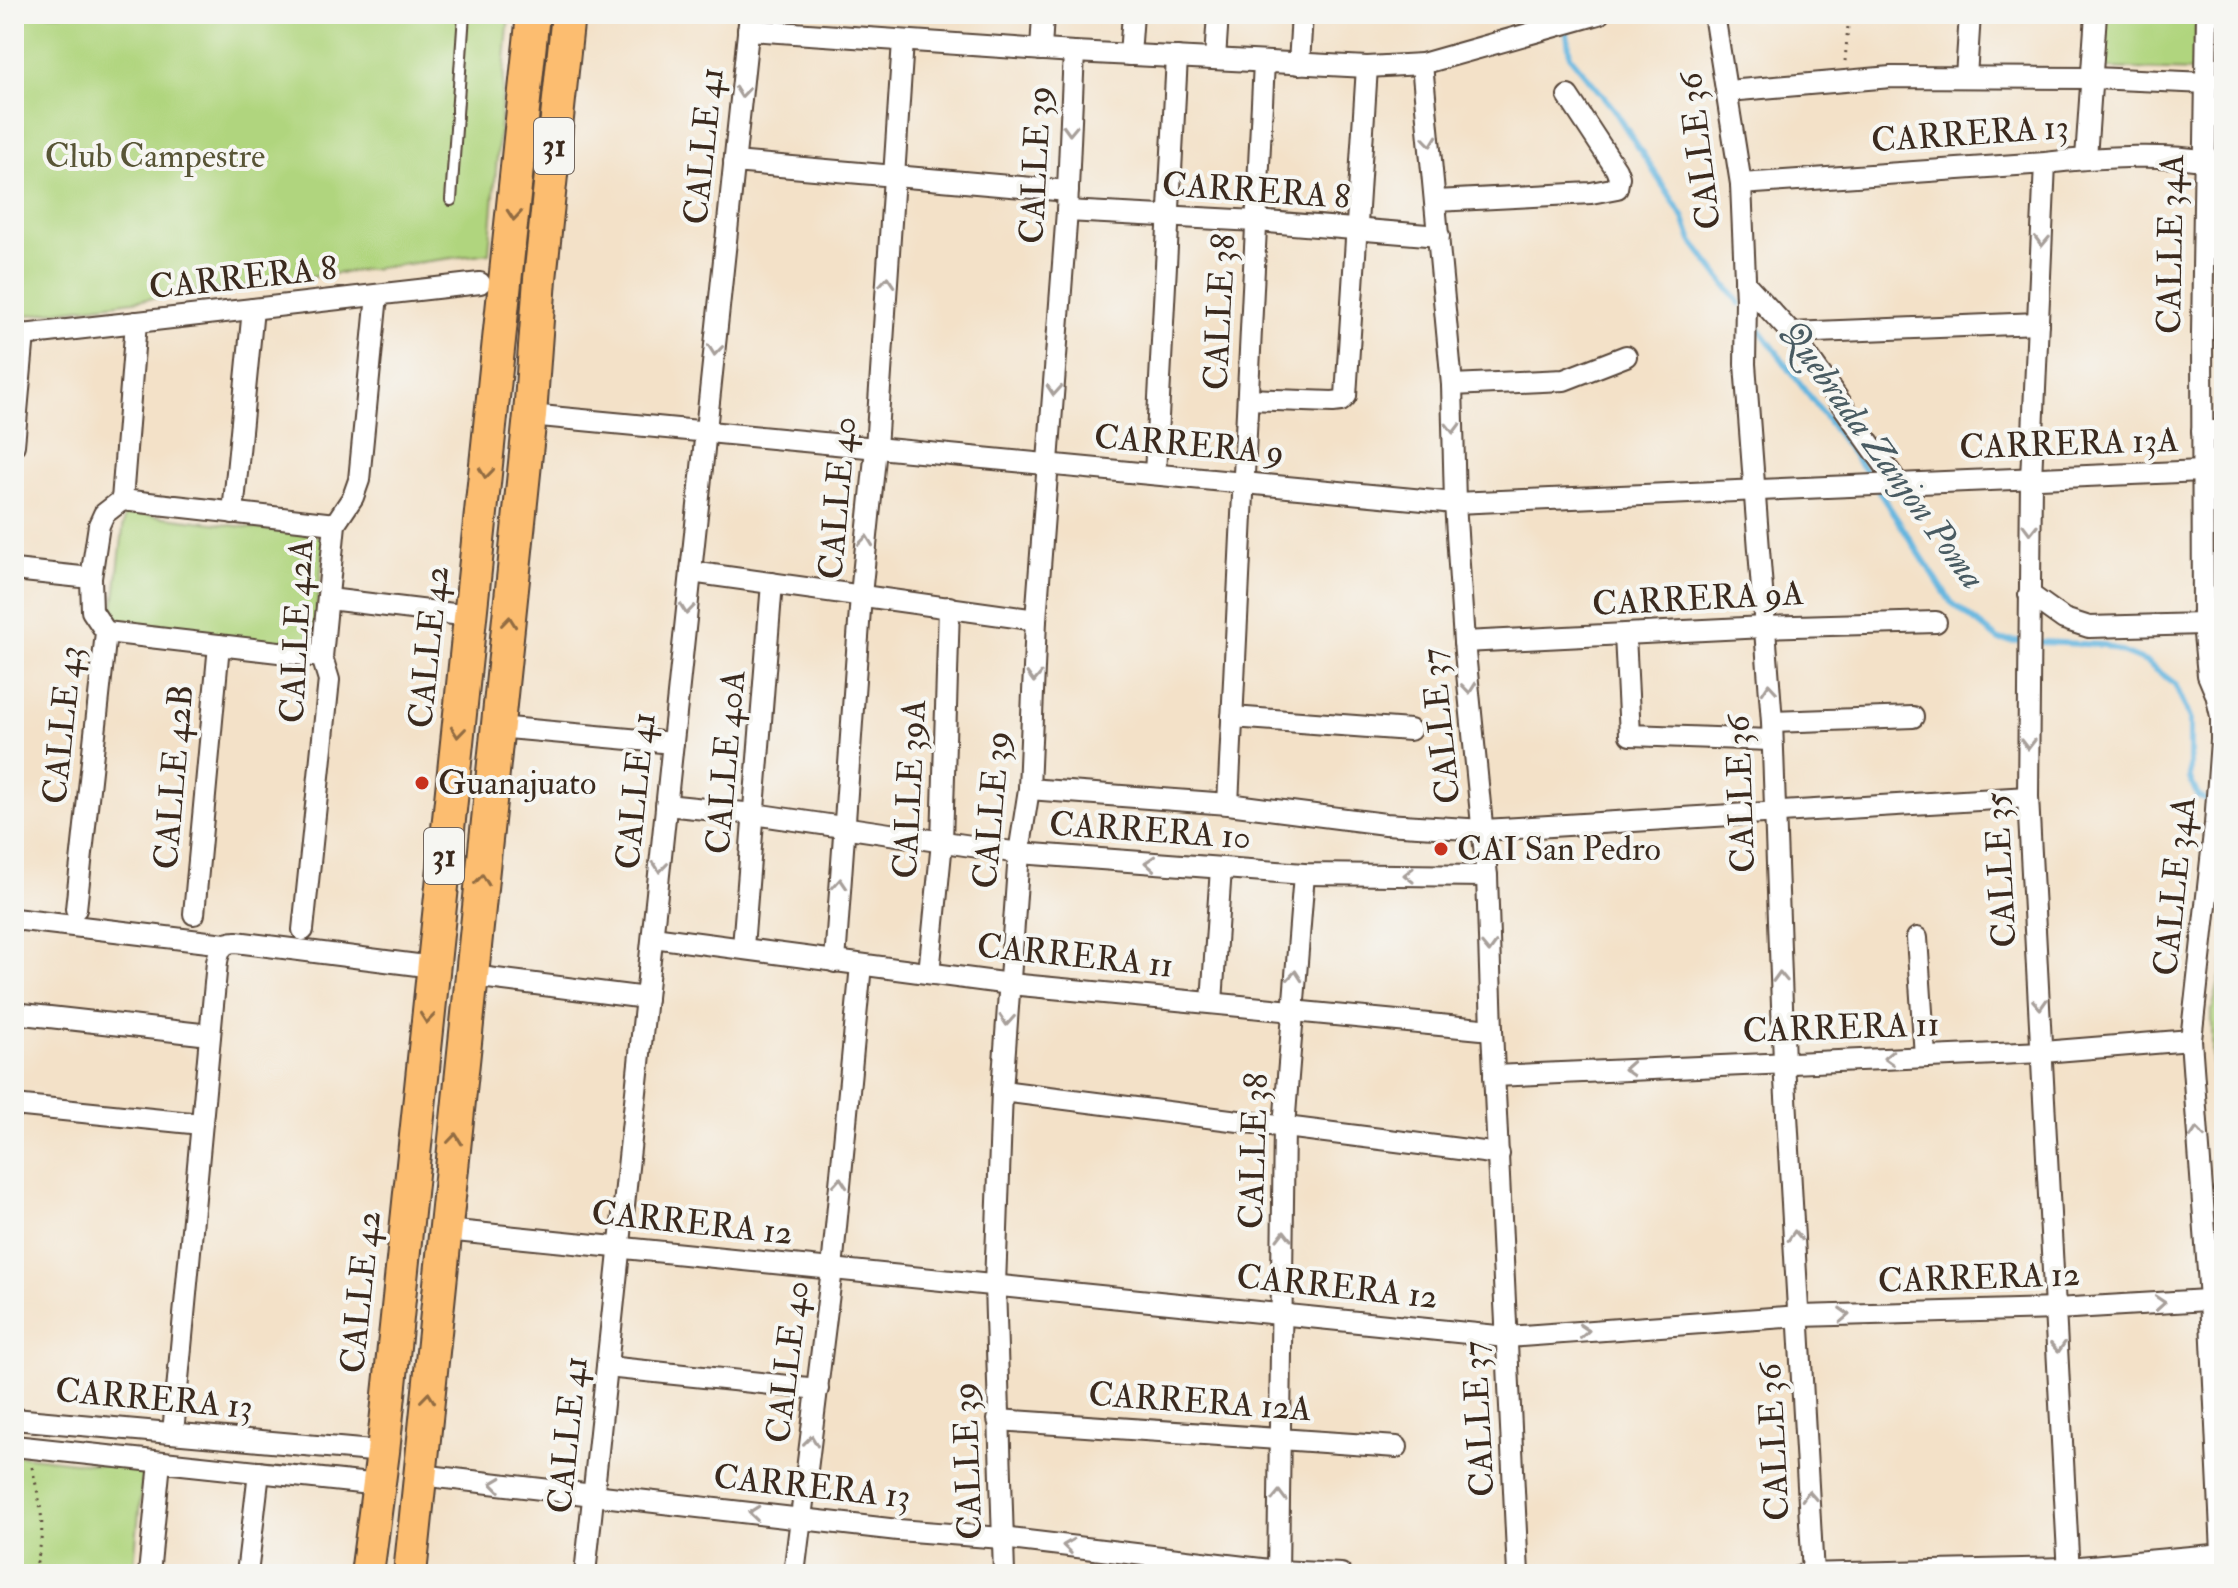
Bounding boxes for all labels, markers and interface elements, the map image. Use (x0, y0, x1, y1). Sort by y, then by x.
street label: CALLE 41 (674, 65, 734, 227)
street label: CALLE 36 (1669, 68, 1731, 232)
one-way arrow (733, 85, 750, 98)
street label: CALLE 39 (1010, 85, 1062, 245)
street label: CARRERA 13 (1870, 106, 2070, 162)
road number: 31 (534, 118, 574, 174)
one-way arrow (1062, 124, 1079, 137)
park label: Club Campestre (45, 135, 265, 178)
one-way arrow (1421, 135, 1438, 148)
street label: CALLE 34A (2148, 153, 2194, 335)
street label: CARRERA 8 (1160, 163, 1352, 219)
one-way arrow (506, 209, 523, 222)
street label: CALLE 38 (1194, 233, 1246, 391)
one-way arrow (2033, 235, 2050, 248)
street label: CARRERA 8 (147, 247, 339, 309)
one-way arrow (878, 275, 895, 288)
water label: Quebrada Zanjon Poma (1770, 312, 1996, 599)
one-way arrow (706, 344, 723, 357)
one-way arrow (1046, 384, 1063, 397)
street label: CALLE 40 (809, 415, 867, 581)
street label: CARRERA 9 (1092, 415, 1286, 475)
street label: CARRERA 13A (1959, 419, 2180, 469)
one-way arrow (1444, 422, 1462, 435)
one-way arrow (478, 467, 495, 480)
one-way arrow (2021, 523, 2039, 536)
one-way arrow (858, 534, 875, 547)
street label: CALLE 42A (271, 537, 323, 724)
street label: CALLE 42 (399, 564, 459, 730)
street label: CARRERA 9A (1591, 572, 1805, 626)
one-way arrow (679, 603, 696, 616)
one-way arrow (500, 615, 517, 628)
street label: CALLE 43 (33, 644, 93, 806)
street label: CALLE 37 (1411, 646, 1471, 806)
street label: CALLE 40A (697, 668, 756, 856)
one-way arrow (1026, 671, 1043, 684)
one-way arrow (1460, 682, 1477, 695)
one-way arrow (1761, 682, 1778, 695)
street label: CALLE 42B (145, 683, 203, 871)
street label: CALLE 39A (884, 698, 936, 880)
street label: CALLE 41 (606, 710, 666, 872)
street label: CALLE 36 (1717, 713, 1765, 874)
one-way arrow (449, 726, 466, 739)
street label: CALLE 39 (964, 729, 1020, 891)
one-way arrow (2019, 738, 2037, 751)
place label: Guanajuato (438, 762, 596, 805)
marker: Guanajuato (413, 774, 431, 792)
street label: CALLE 35 (1975, 791, 2027, 949)
street label: CALLE 34A (2144, 794, 2206, 978)
street label: CARRERA 10 (1048, 803, 1252, 859)
road number: 31 (424, 828, 464, 884)
place label: CAI San Pedro (1457, 828, 1661, 871)
marker: CAI San Pedro (1432, 840, 1450, 858)
one-way arrow (1143, 855, 1156, 872)
one-way arrow (652, 861, 669, 874)
one-way arrow (1402, 866, 1415, 883)
one-way arrow (473, 873, 490, 886)
one-way arrow (832, 877, 849, 890)
street label: CARRERA 11 (975, 924, 1175, 988)
one-way arrow (1481, 941, 1498, 954)
one-way arrow (1287, 970, 1304, 983)
one-way arrow (1772, 970, 1789, 983)
one-way arrow (2031, 998, 2048, 1011)
street label: CARRERA 11 (1742, 1003, 1940, 1053)
one-way arrow (419, 1012, 436, 1025)
one-way arrow (999, 1014, 1016, 1027)
one-way arrow (1882, 1049, 1895, 1066)
one-way arrow (1622, 1061, 1635, 1078)
street label: CALLE 38 (1230, 1072, 1278, 1230)
one-way arrow (2189, 1126, 2206, 1139)
one-way arrow (447, 1132, 464, 1145)
one-way arrow (831, 1176, 848, 1189)
street label: CARRERA 12 (589, 1191, 795, 1255)
street label: CALLE 42 (331, 1209, 391, 1375)
one-way arrow (1275, 1229, 1292, 1242)
one-way arrow (1787, 1230, 1804, 1243)
street label: CARRERA 12 (1877, 1253, 2081, 1303)
street label: CARRERA 12 (1234, 1255, 1440, 1319)
street label: CALLE 40 (757, 1278, 819, 1446)
one-way arrow (2154, 1294, 2167, 1311)
one-way arrow (1838, 1306, 1851, 1324)
one-way arrow (1578, 1323, 1591, 1340)
street label: CALLE 37 (1453, 1340, 1505, 1498)
one-way arrow (2049, 1341, 2066, 1354)
street label: CALLE 41 (538, 1354, 598, 1516)
street label: CALLE 36 (1748, 1360, 1800, 1522)
street label: CARRERA 13 (54, 1369, 254, 1429)
street label: CARRERA 12A (1087, 1373, 1313, 1431)
street label: CALLE 39 (944, 1381, 992, 1541)
one-way arrow (420, 1391, 437, 1404)
one-way arrow (803, 1434, 820, 1447)
street label: CARRERA 13 (711, 1455, 913, 1519)
one-way arrow (489, 1475, 502, 1492)
one-way arrow (1271, 1489, 1288, 1502)
one-way arrow (1800, 1489, 1817, 1502)
one-way arrow (747, 1505, 760, 1522)
one-way arrow (1061, 1537, 1074, 1554)

